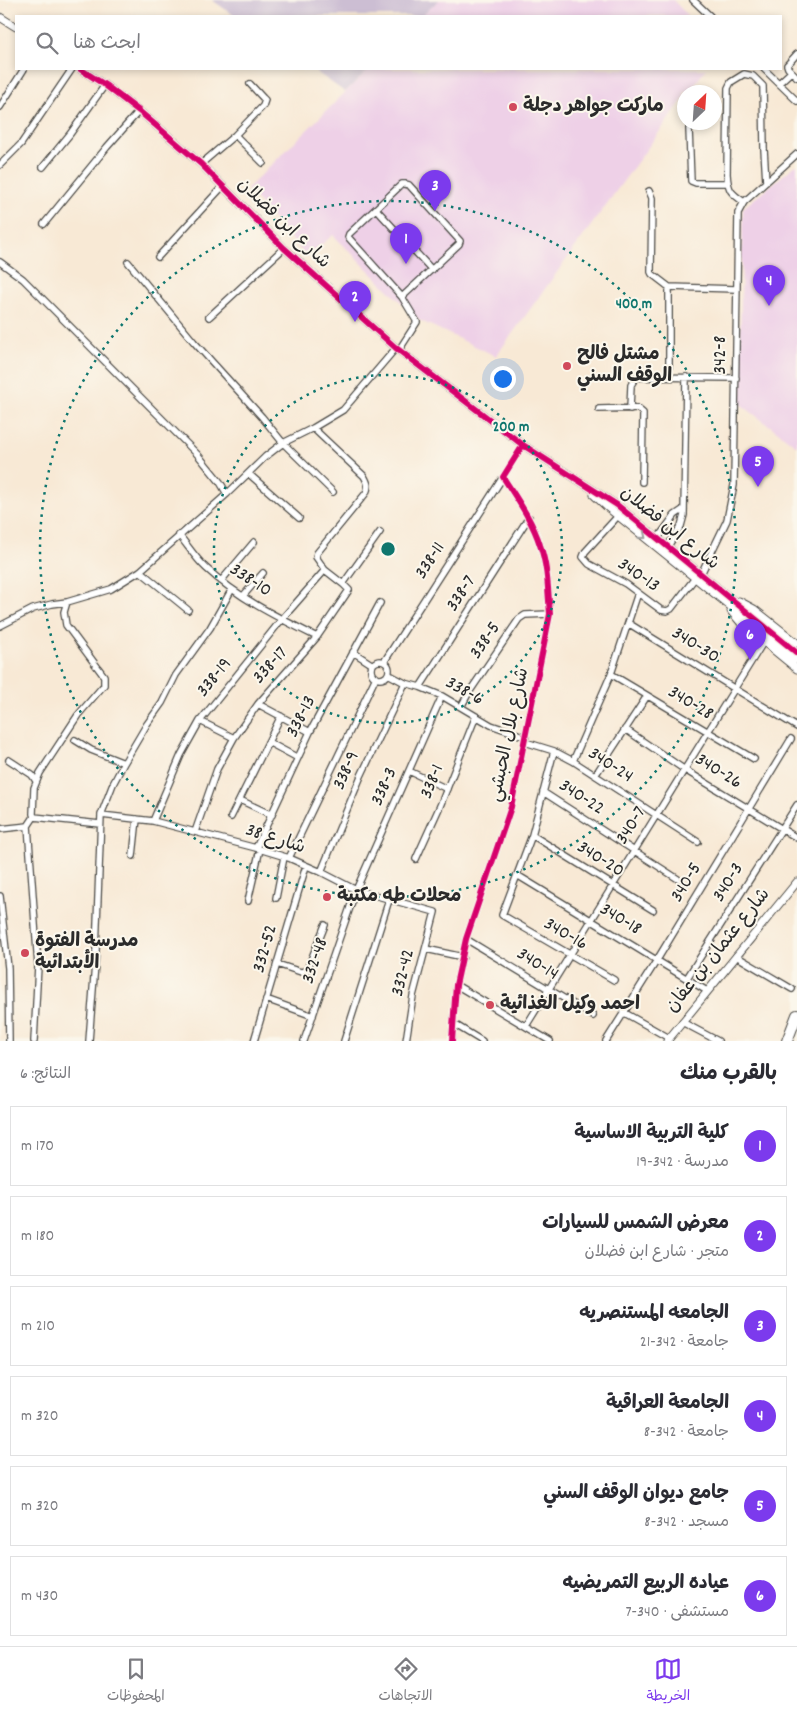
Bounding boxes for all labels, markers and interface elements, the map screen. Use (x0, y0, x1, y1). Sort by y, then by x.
search box (15, 15, 782, 70)
icon: search (33, 29, 61, 57)
text: ابحث هنا (73, 31, 141, 58)
north arrow (677, 85, 722, 130)
place label: ماركت جواهر دجلة (523, 94, 664, 121)
marker: ماركت جواهر دجلة (507, 101, 519, 113)
pin: 3 (419, 170, 451, 211)
street label: شارع ابن فضلان (230, 172, 336, 276)
pin: 1 (390, 223, 422, 264)
pin: 4 (753, 265, 785, 306)
pin: 2 (339, 281, 371, 322)
text: 400 m (616, 294, 652, 316)
street label: 342-8 (708, 336, 735, 374)
place label: مشتل فالح الوقف السني (577, 342, 672, 391)
marker: مشتل فالح الوقف السني (561, 360, 573, 372)
your location (490, 366, 516, 392)
text: 200 m (493, 417, 529, 439)
pin: 5 (742, 446, 774, 487)
street label: شارع ابن فضلان (613, 480, 725, 578)
one-way arrow (637, 530, 646, 539)
street label: 338-11 (409, 537, 453, 585)
centre of rings (379, 540, 397, 558)
street label: 340-13 (611, 552, 665, 600)
street label: 338-10 (224, 557, 276, 605)
street label: 338-7 (440, 571, 484, 617)
street label: 338-5 (464, 617, 508, 665)
pin: 6 (734, 619, 766, 660)
street label: 340-30 (666, 621, 724, 671)
street label: 338-17 (247, 641, 295, 691)
street label: 338-19 (191, 652, 239, 704)
street label: شارع بلال الحبشي (483, 665, 537, 805)
street label: 338-6 (440, 670, 488, 714)
street label: 340-28 (662, 680, 718, 728)
street label: 338-13 (280, 691, 324, 743)
street label: 340-24 (582, 741, 638, 791)
street label: 338-9 (327, 747, 367, 795)
street label: 340-26 (689, 747, 747, 797)
street label: 338-1 (414, 761, 452, 803)
street label: 338-3 (365, 763, 405, 811)
street label: 340-22 (553, 773, 609, 823)
street label: 340-7 (610, 802, 654, 850)
street label: شارع 38 (242, 818, 308, 862)
street label: 340-20 (571, 835, 629, 885)
street label: 340-5 (665, 858, 709, 908)
street label: 340-3 (707, 858, 751, 908)
street label: شارع عثمان بن عفان (660, 883, 778, 1019)
place label: محلات طه مكتبة (337, 884, 461, 911)
marker: محلات طه مكتبة (321, 891, 333, 903)
street label: 340-18 (594, 897, 646, 943)
street label: 340-16 (538, 912, 592, 958)
street label: 332-52 (246, 922, 286, 976)
place label: مدرسة الفتوة الأبتدائية (35, 929, 139, 978)
street label: 332-48 (296, 934, 336, 988)
street label: 340-14 (511, 942, 563, 988)
marker: مدرسة الفتوة الأبتدائية (19, 947, 31, 959)
street label: 332-42 (385, 947, 423, 999)
place label: احمد وكيل الغذائية (500, 992, 640, 1019)
marker: احمد وكيل الغذائية (484, 999, 496, 1011)
text: بالقرب منك (680, 1060, 777, 1090)
text: النتائج: 6 (20, 1063, 71, 1086)
text: كلية التربية الاساسية (574, 1121, 729, 1148)
text: 170 m (21, 1135, 54, 1158)
text: 1 (758, 1135, 762, 1158)
text: مدرسة · 342-19 (636, 1151, 729, 1174)
text: معرض الشمس للسيارات (542, 1211, 729, 1238)
text: 180 m (21, 1225, 54, 1248)
text: 2 (757, 1225, 764, 1248)
text: متجر · شارع ابن فضلان (585, 1241, 729, 1264)
text: الجامعه المستنصريه (579, 1301, 729, 1328)
text: 210 m (21, 1315, 55, 1338)
text: 3 (756, 1315, 764, 1338)
text: جامعة · 342-21 (640, 1331, 729, 1354)
text: الجامعة العراقية (606, 1391, 729, 1418)
text: 320 m (21, 1405, 59, 1428)
text: 4 (757, 1405, 763, 1428)
text: جامعة · 342-8 (644, 1421, 729, 1444)
text: جامع ديوان الوقف السني (543, 1481, 729, 1508)
text: 320 m (21, 1495, 59, 1518)
text: 5 (756, 1495, 764, 1518)
text: مسجد · 342-8 (644, 1511, 729, 1534)
text: عياده الربيع التمريضيه (563, 1571, 729, 1598)
text: 430 m (21, 1585, 58, 1608)
text: 6 (756, 1585, 764, 1608)
text: مستشفى · 340-7 (625, 1601, 729, 1624)
tab: المحفوظات (107, 1655, 165, 1708)
tab: الاتجاهات (378, 1655, 433, 1708)
tab: الخريطة (646, 1655, 690, 1708)

